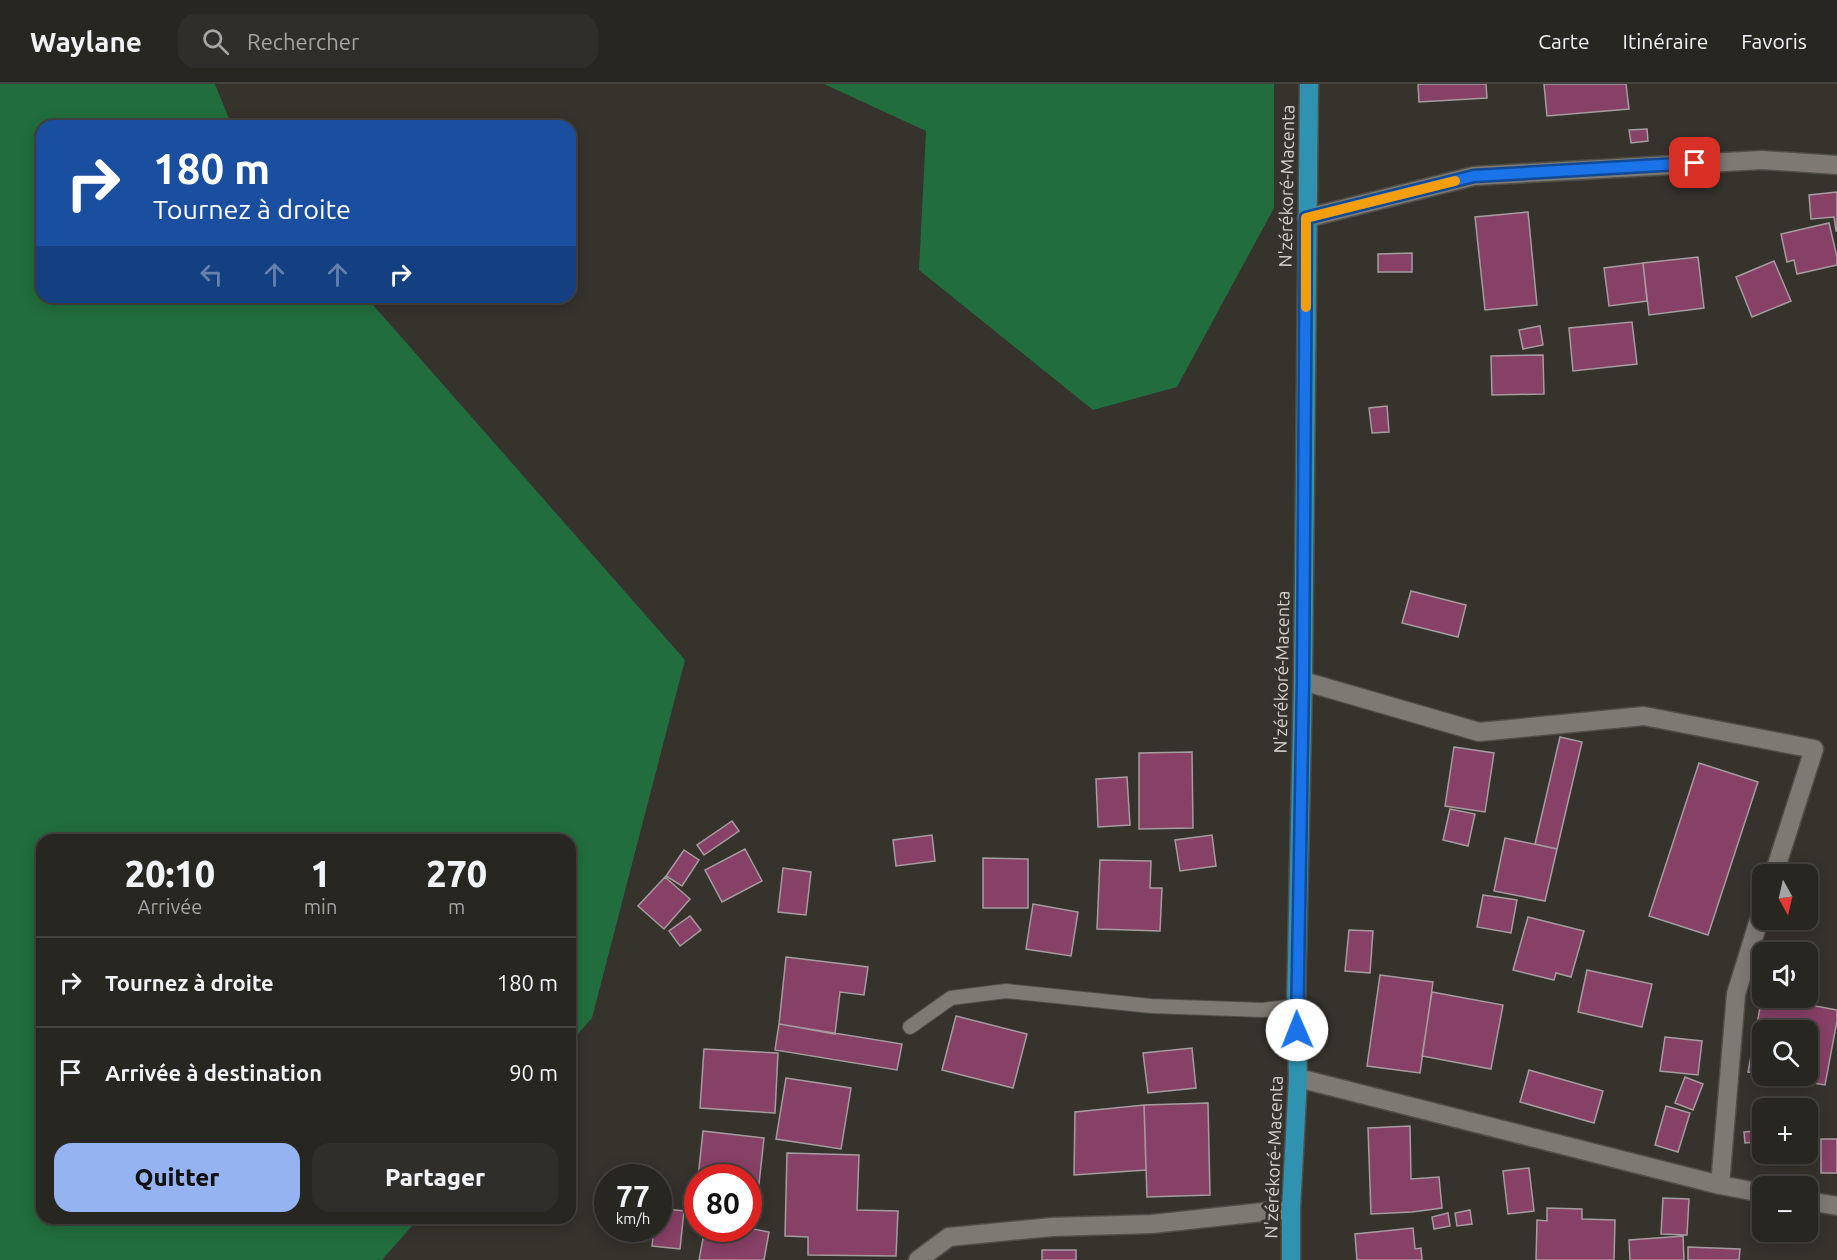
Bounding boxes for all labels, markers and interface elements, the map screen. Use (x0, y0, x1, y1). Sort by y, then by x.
search box (178, 14, 598, 68)
icon: search (199, 25, 232, 58)
text: Waylane (30, 26, 142, 57)
text: Rechercher (247, 29, 359, 54)
text: Carte (1538, 29, 1590, 53)
text: Itinéraire (1623, 29, 1708, 53)
text: Favoris (1741, 29, 1807, 53)
street label: N'zérékoré-Macenta (1275, 104, 1297, 268)
pin (1669, 137, 1720, 188)
icon: right (54, 144, 132, 222)
text: 180 m (153, 145, 270, 192)
icon: arrive (1678, 146, 1711, 179)
text: Tournez à droite (153, 194, 351, 224)
icon: left (195, 258, 228, 291)
icon: ahead (258, 258, 291, 291)
icon: ahead (321, 258, 354, 291)
icon: right (384, 258, 417, 291)
street label: N'zérékoré-Macenta (1270, 590, 1292, 754)
text: 20:10 (125, 853, 215, 894)
text: 1 (310, 853, 331, 894)
text: 270 (426, 853, 487, 894)
north arrow (1752, 864, 1818, 930)
map controls (1752, 864, 1818, 1242)
text: Arrivée (138, 895, 202, 918)
text: min (304, 895, 337, 918)
text: m (448, 895, 465, 918)
button: sound (1752, 942, 1818, 1008)
icon: right (54, 966, 87, 999)
text: Tournez à droite (105, 970, 274, 995)
text: 180 m (497, 970, 558, 995)
position arrow (1265, 998, 1329, 1062)
button: search (1752, 1020, 1818, 1086)
icon: arrive (54, 1056, 87, 1089)
text: Arrivée à destination (105, 1060, 322, 1085)
text: 90 m (509, 1060, 558, 1085)
street label: N'zérékoré-Macenta (1260, 1075, 1286, 1239)
button: + (1752, 1098, 1818, 1164)
button: Quitter (54, 1143, 300, 1212)
button: Partager (312, 1143, 558, 1212)
speed limit sign: 80 (684, 1164, 762, 1242)
button: − (1752, 1176, 1818, 1242)
text: 77 (616, 1179, 650, 1213)
text: km/h (616, 1210, 650, 1227)

